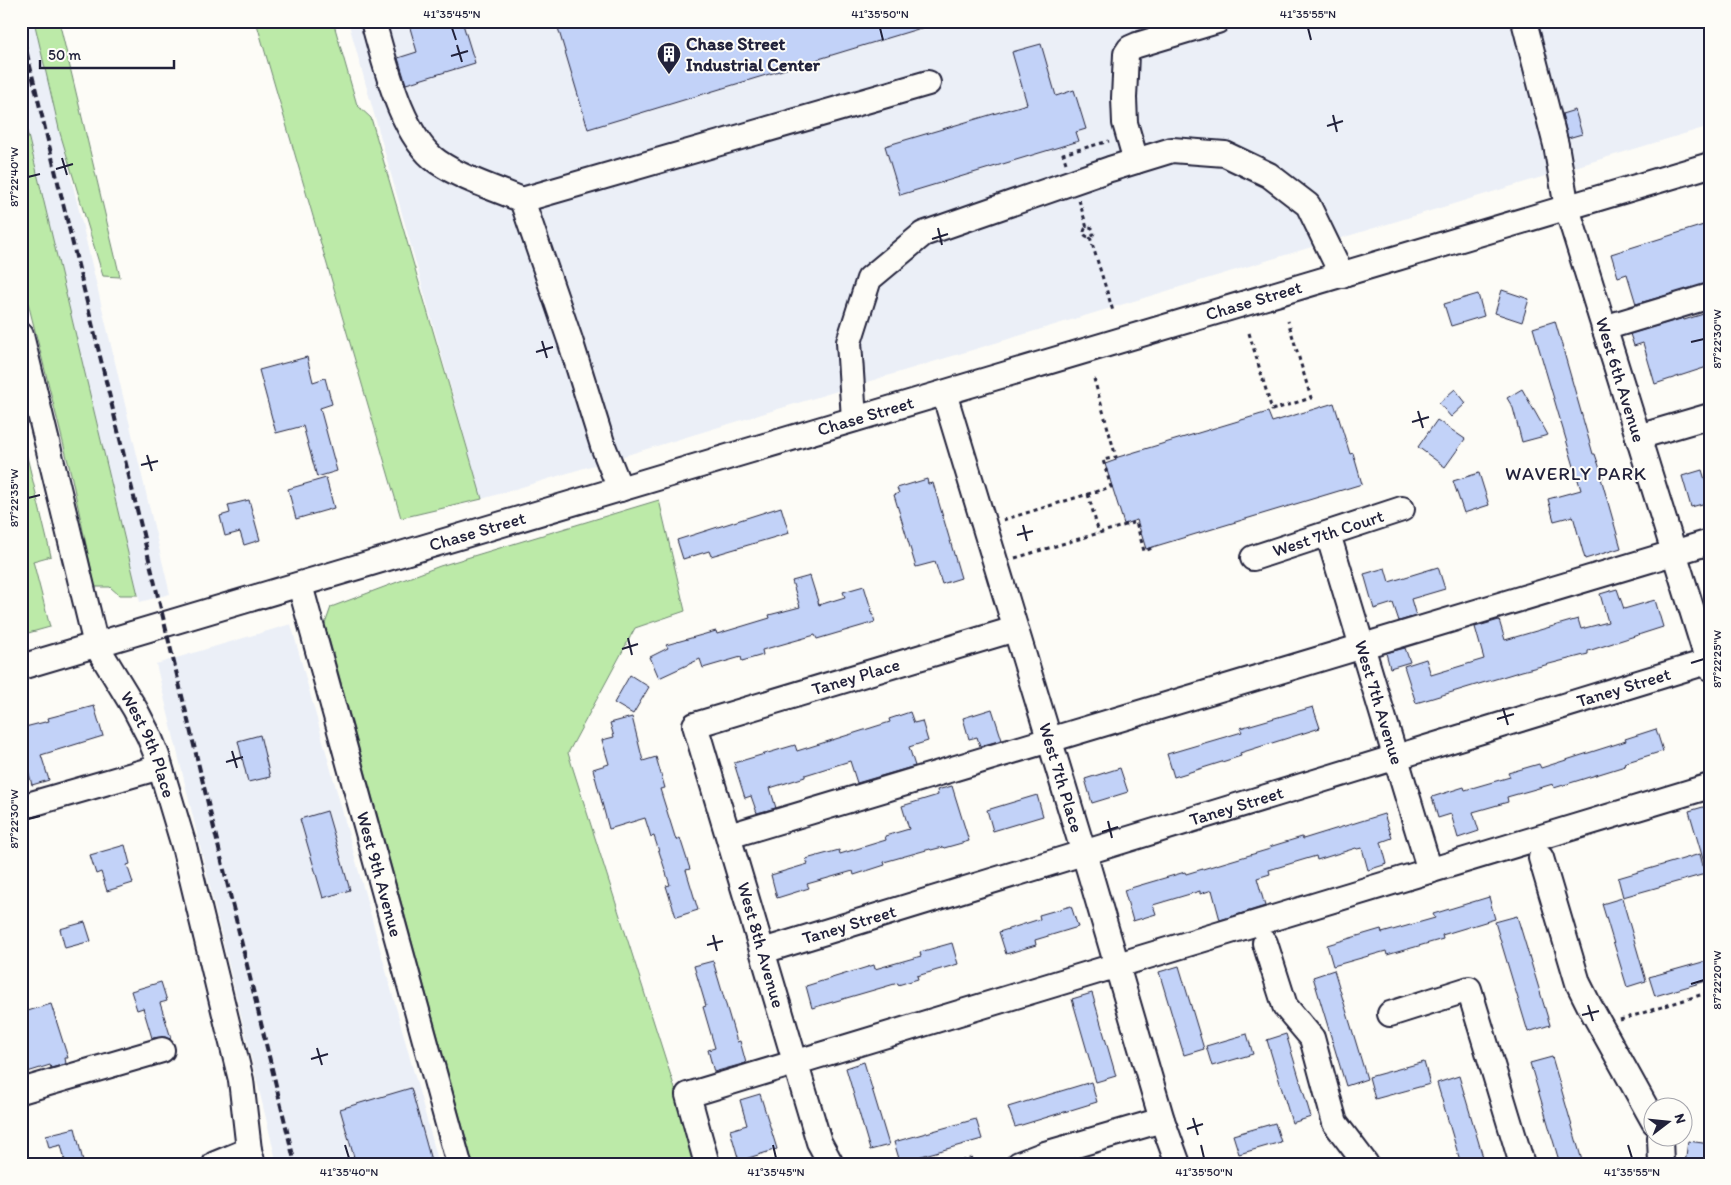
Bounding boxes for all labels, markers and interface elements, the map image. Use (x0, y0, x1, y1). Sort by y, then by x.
text: 41°35'45"N (423, 7, 481, 21)
text: 41°35'50"N (851, 7, 909, 21)
text: 41°35'55"N (1280, 7, 1336, 21)
place label: Chase Street Industrial Center (686, 33, 821, 76)
scale bar (40, 38, 174, 70)
building icon: Chase Street Industrial Center (656, 41, 682, 75)
text: 50 m (48, 46, 81, 64)
text: 87°22'40"W (7, 147, 21, 207)
street label: Chase Street (1203, 276, 1305, 325)
text: 87°22'30"W (1710, 309, 1724, 369)
street label: West 6th Avenue (1591, 315, 1650, 445)
street label: Chase Street (815, 391, 917, 441)
district label: WAVERLY PARK (1505, 462, 1647, 485)
text: 87°22'35"W (7, 469, 21, 527)
street label: West 7th Court (1270, 505, 1387, 562)
street label: Chase Street (427, 507, 528, 556)
text: 87°22'25"W (1710, 630, 1724, 688)
street label: West 7th Avenue (1350, 638, 1408, 767)
street label: Taney Place (809, 653, 902, 700)
street label: Taney Street (1574, 663, 1673, 712)
street label: West 9th Place (116, 687, 180, 800)
street label: West 7th Place (1034, 720, 1088, 835)
street label: Taney Street (1187, 781, 1286, 831)
text: 87°22'30"W (7, 789, 21, 849)
street label: West 9th Avenue (352, 809, 407, 940)
street label: West 8th Avenue (733, 880, 789, 1010)
street label: Taney Street (799, 900, 899, 949)
text: 87°22'20"W (1710, 950, 1724, 1010)
north arrow (1644, 1098, 1694, 1148)
text: N (1671, 1112, 1689, 1125)
text: 41°35'40"N (320, 1165, 378, 1179)
text: 41°35'45"N (747, 1165, 805, 1179)
text: 41°35'50"N (1175, 1165, 1233, 1179)
text: 41°35'55"N (1604, 1165, 1660, 1179)

